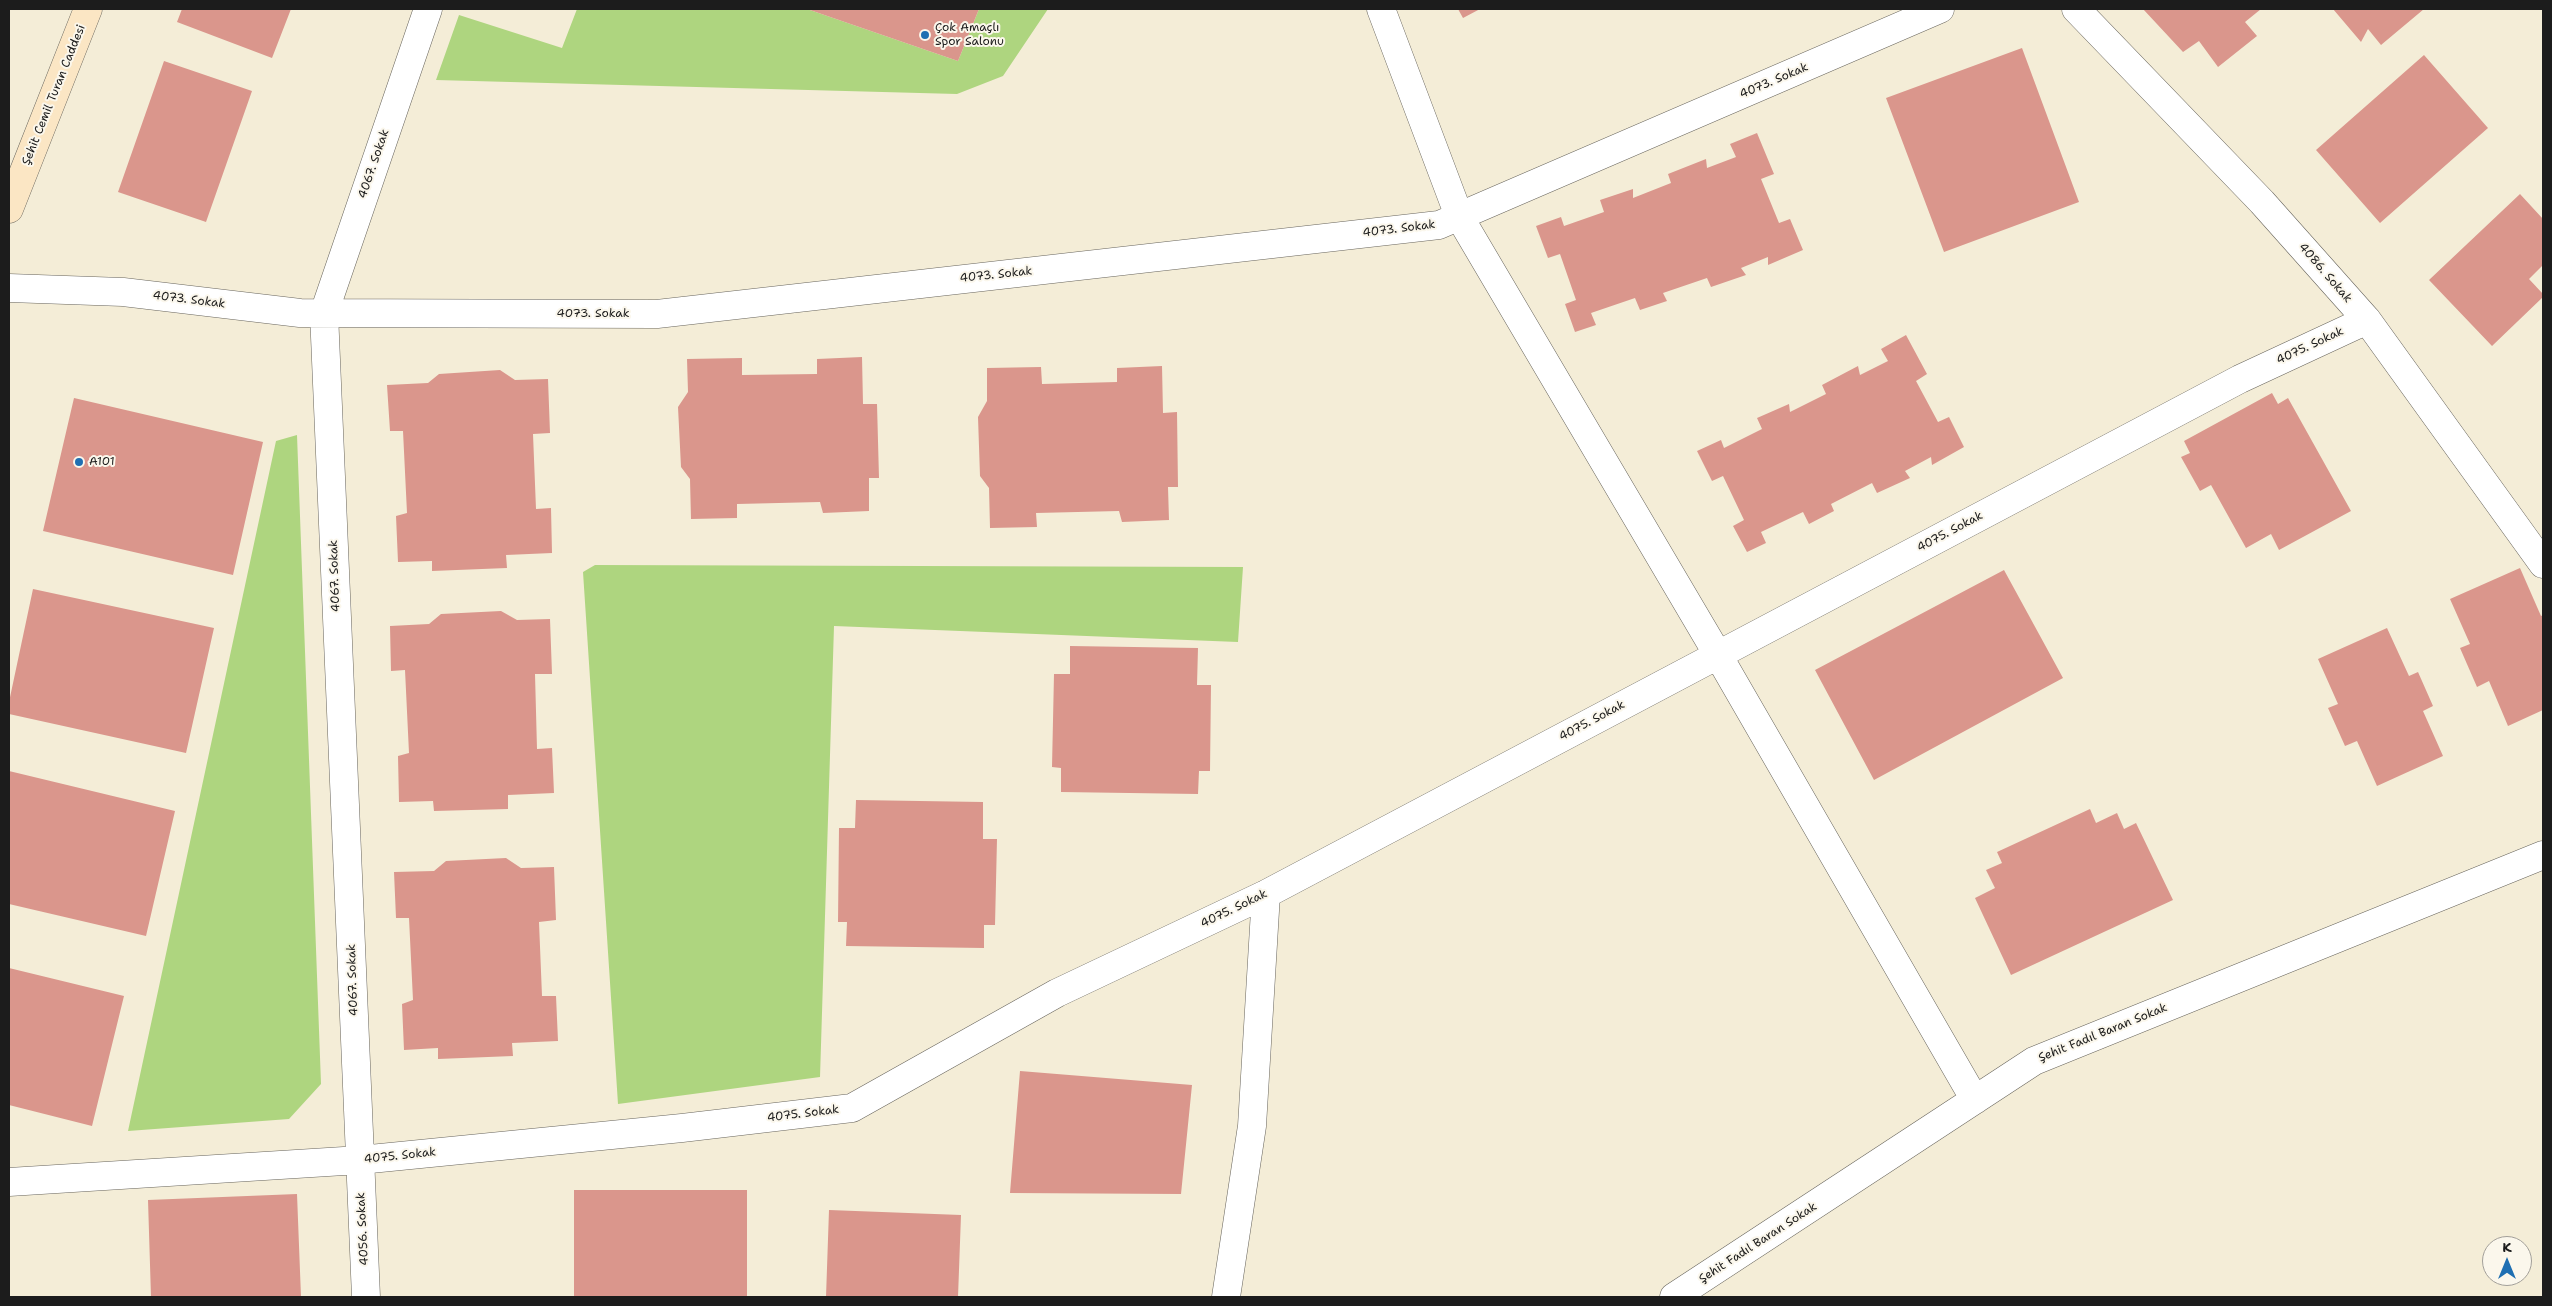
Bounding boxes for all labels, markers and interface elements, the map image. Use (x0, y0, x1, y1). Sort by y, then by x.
place label: Çok Amaçlı Spor Salonu (935, 21, 1004, 49)
street label: Şehit Cemil Turan Caddesi (19, 23, 89, 167)
marker: Çok Amaçlı Spor Salonu (919, 29, 931, 41)
street label: 4073. Sokak (1738, 60, 1810, 102)
street label: 4067. Sokak (355, 127, 393, 201)
street label: 4073. Sokak (1362, 217, 1436, 241)
street label: 4086. Sokak (2295, 240, 2355, 306)
street label: 4073. Sokak (959, 264, 1033, 286)
street label: 4073. Sokak (152, 288, 226, 312)
street label: 4073. Sokak (556, 307, 630, 321)
street label: 4075. Sokak (2274, 324, 2346, 368)
place label: A101 (89, 455, 115, 469)
marker: A101 (73, 456, 85, 468)
street label: 4075. Sokak (1915, 509, 1985, 555)
street label: 4067. Sokak (327, 540, 343, 612)
street label: 4075. Sokak (1557, 698, 1627, 744)
street label: 4075. Sokak (1198, 887, 1270, 931)
street label: 4067. Sokak (345, 944, 361, 1016)
street label: Şehit Fadıl Baran Sokak (2036, 1001, 2170, 1065)
street label: 4075. Sokak (766, 1102, 840, 1126)
street label: 4075. Sokak (363, 1145, 437, 1167)
street label: 4056. Sokak (354, 1192, 372, 1266)
street label: Şehit Fadıl Baran Sokak (1696, 1199, 1820, 1287)
north arrow (2482, 1236, 2532, 1286)
text: K (2502, 1238, 2512, 1256)

